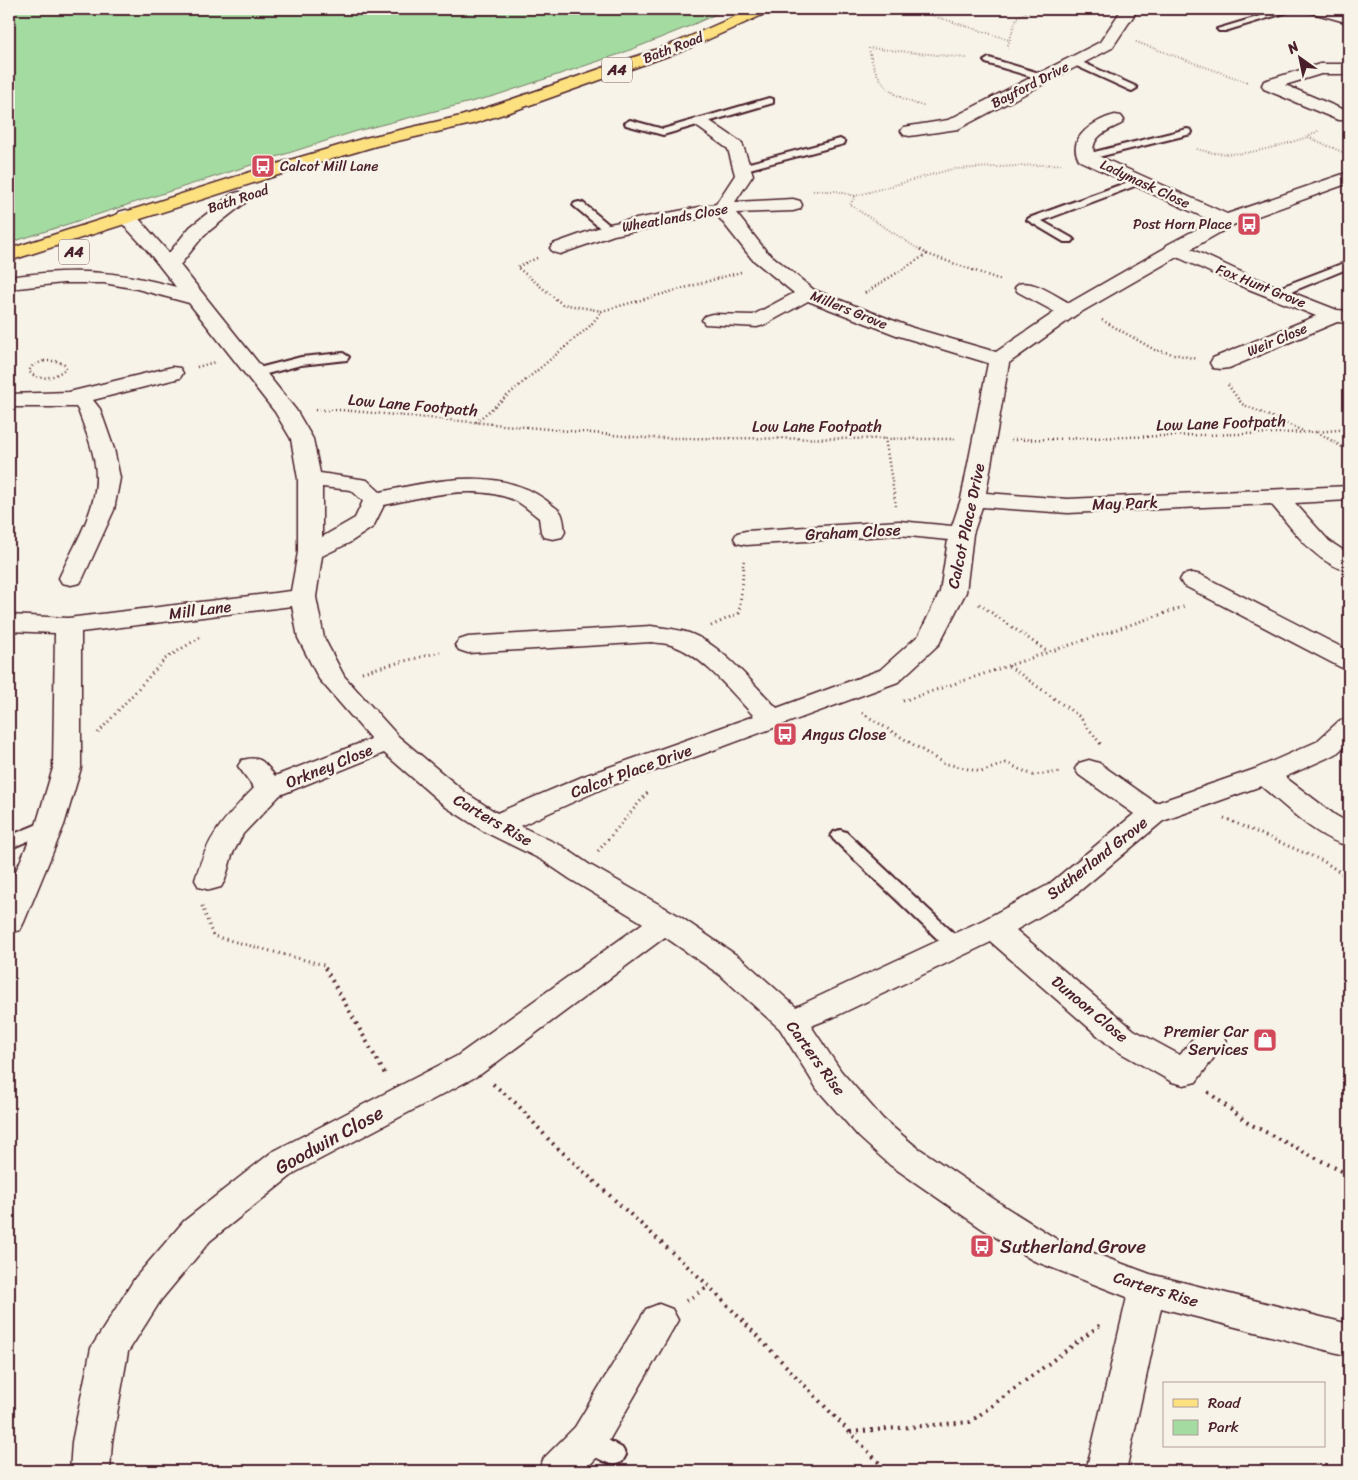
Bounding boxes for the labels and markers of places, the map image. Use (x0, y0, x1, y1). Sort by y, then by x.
bus stop icon: Calcot Mill Lane (250, 153, 276, 179)
place label: Calcot Mill Lane (280, 154, 378, 179)
bus stop icon: Post Horn Place (1236, 211, 1262, 237)
place label: Post Horn Place (1133, 212, 1232, 237)
place label: Angus Close (801, 720, 887, 749)
bus stop icon: Angus Close (772, 721, 798, 747)
place label: Premier Car Services (1164, 1017, 1249, 1064)
shop icon: Premier Car Services (1252, 1027, 1278, 1053)
place label: Sutherland Grove (1000, 1230, 1146, 1263)
bus stop icon: Sutherland Grove (969, 1233, 995, 1259)

